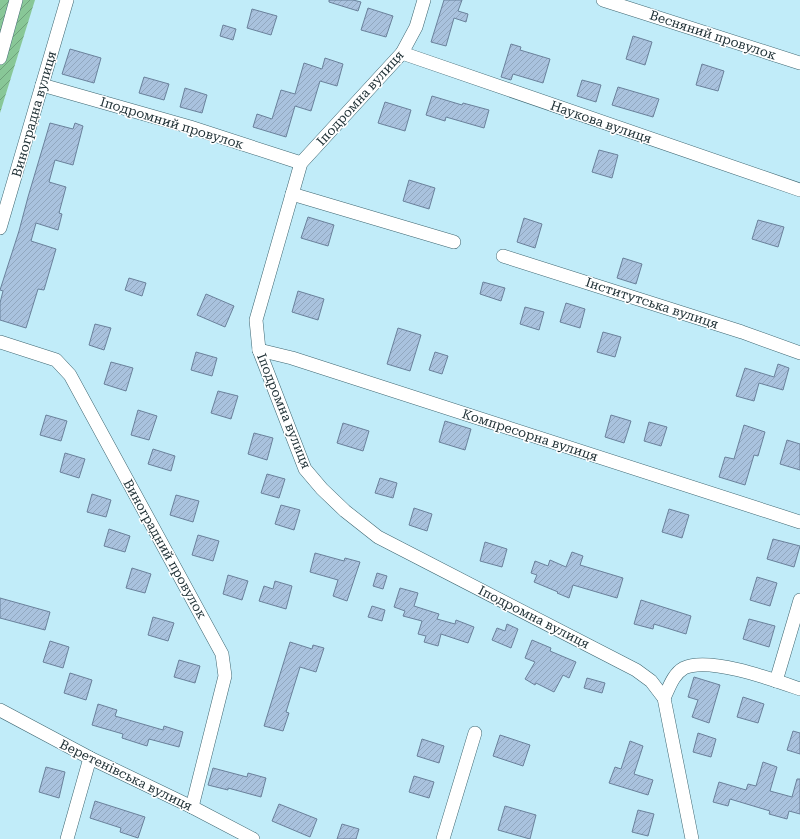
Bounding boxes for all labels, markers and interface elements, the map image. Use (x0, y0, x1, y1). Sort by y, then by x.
street label: Весняний провулок (648, 7, 778, 63)
street label: Іподромна вулиця (313, 47, 407, 149)
street label: Виноградна вулиця (9, 49, 59, 179)
street label: Іподромний провулок (98, 94, 246, 152)
street label: Наукова вулиця (548, 98, 654, 146)
street label: Інститутська вулиця (584, 274, 720, 332)
street label: Іподромна вулиця (254, 351, 314, 471)
street label: Компресорна вулиця (460, 406, 600, 464)
street label: Виноградний провулок (120, 477, 210, 621)
street label: Іподромна вулиця (476, 582, 592, 652)
street label: Веретенівська вулиця (57, 736, 195, 814)

